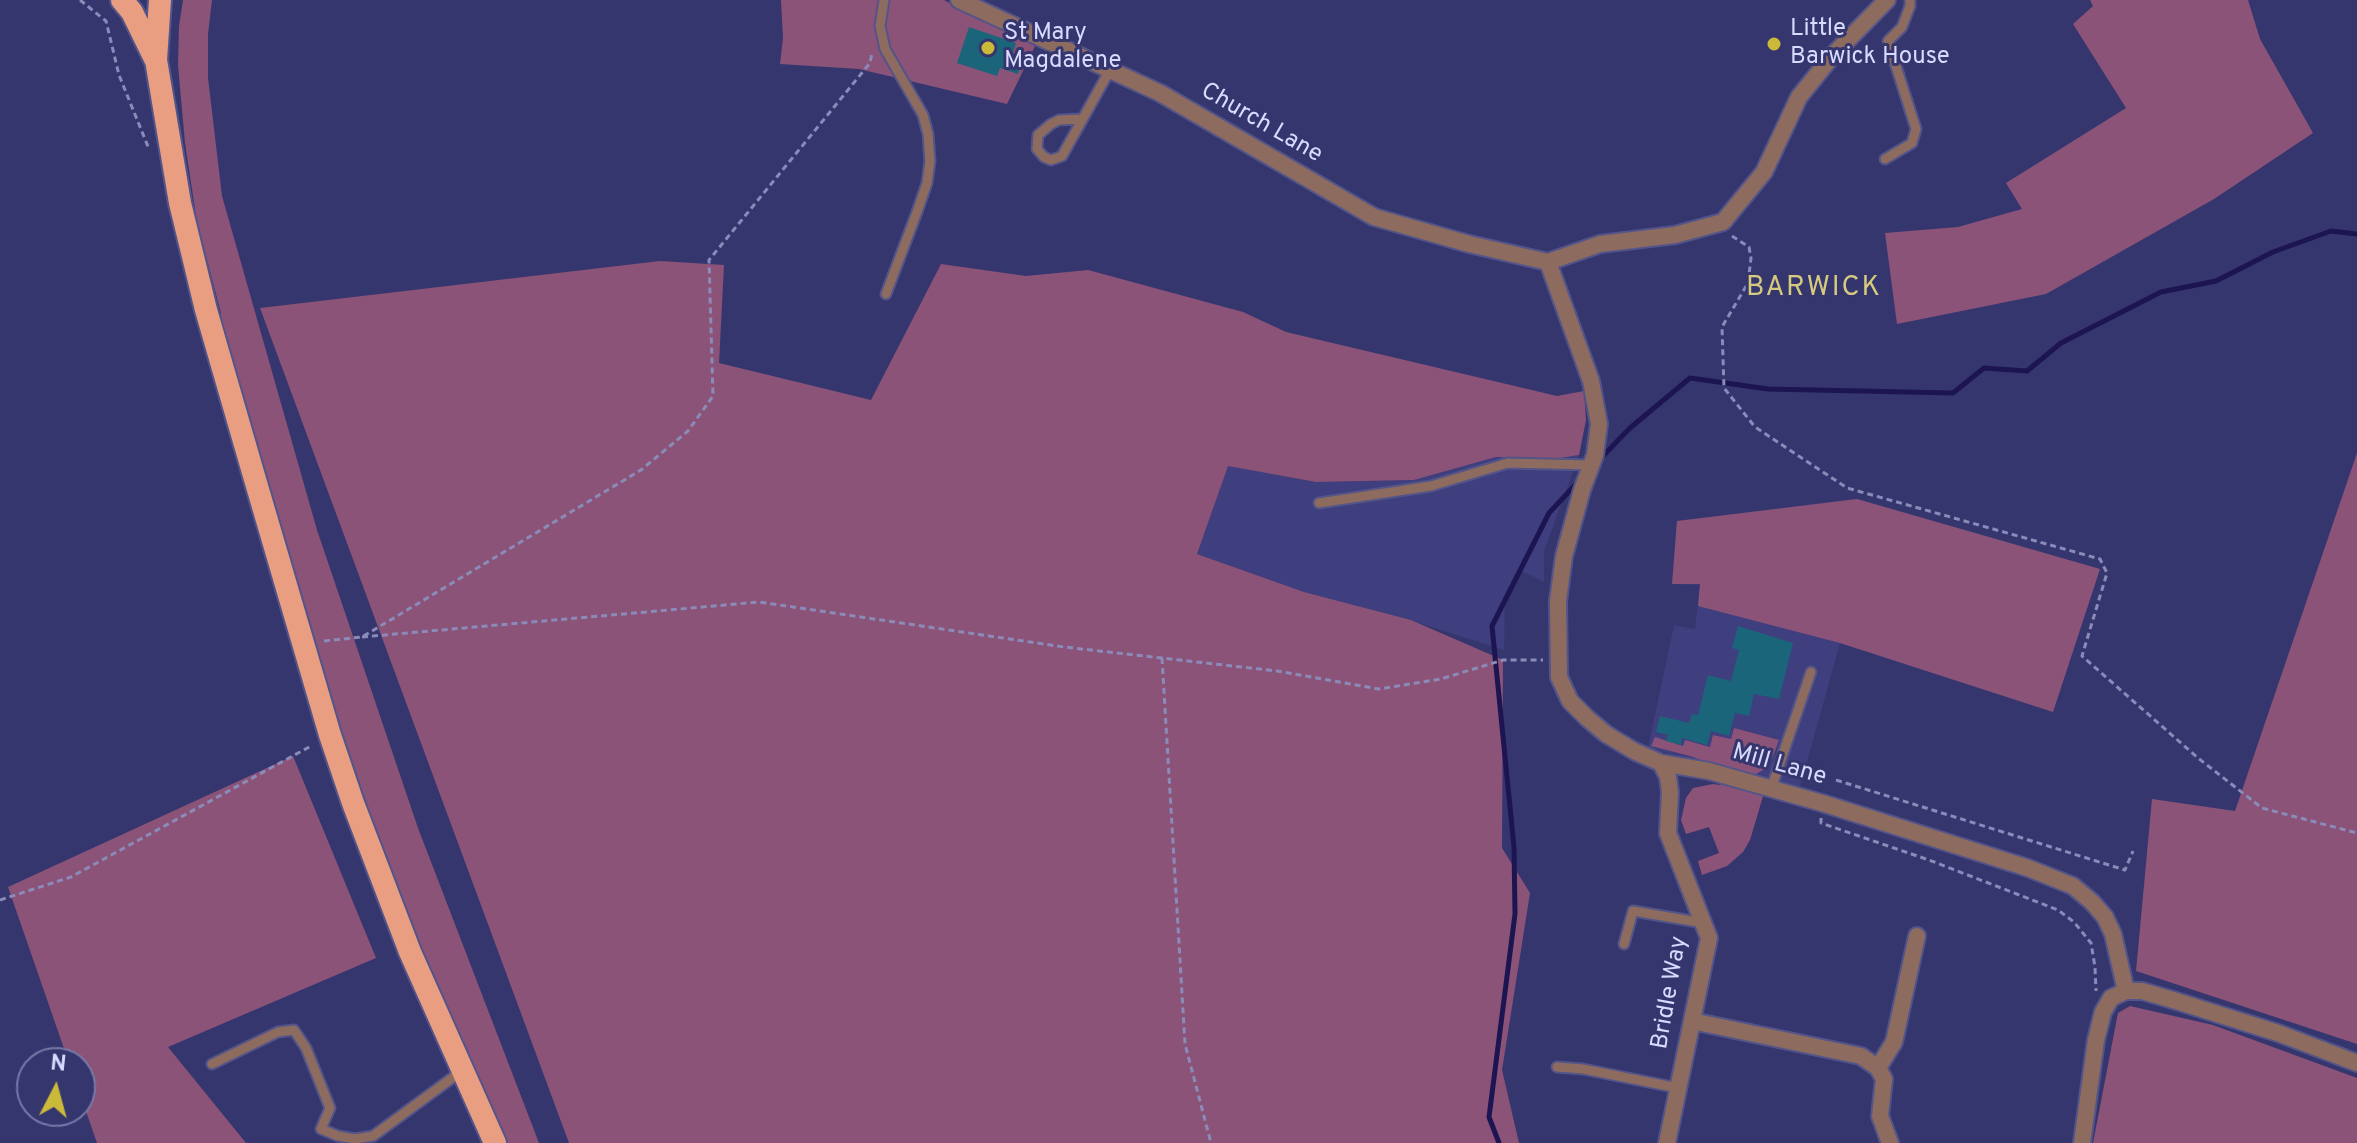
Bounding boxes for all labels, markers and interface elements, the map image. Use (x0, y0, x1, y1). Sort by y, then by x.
place label: Little Barwick House (1790, 16, 1950, 72)
place label: St Mary Magdalene (1004, 20, 1121, 76)
marker: Little Barwick House (1765, 35, 1783, 53)
marker: St Mary Magdalene (979, 39, 997, 57)
street label: Church Lane (1195, 78, 1327, 170)
district label: BARWICK (1746, 272, 1882, 306)
street label: Mill Lane (1729, 739, 1829, 793)
street label: Bridle Way (1647, 934, 1695, 1052)
north arrow (16, 1047, 96, 1127)
text: N (49, 1050, 68, 1079)

